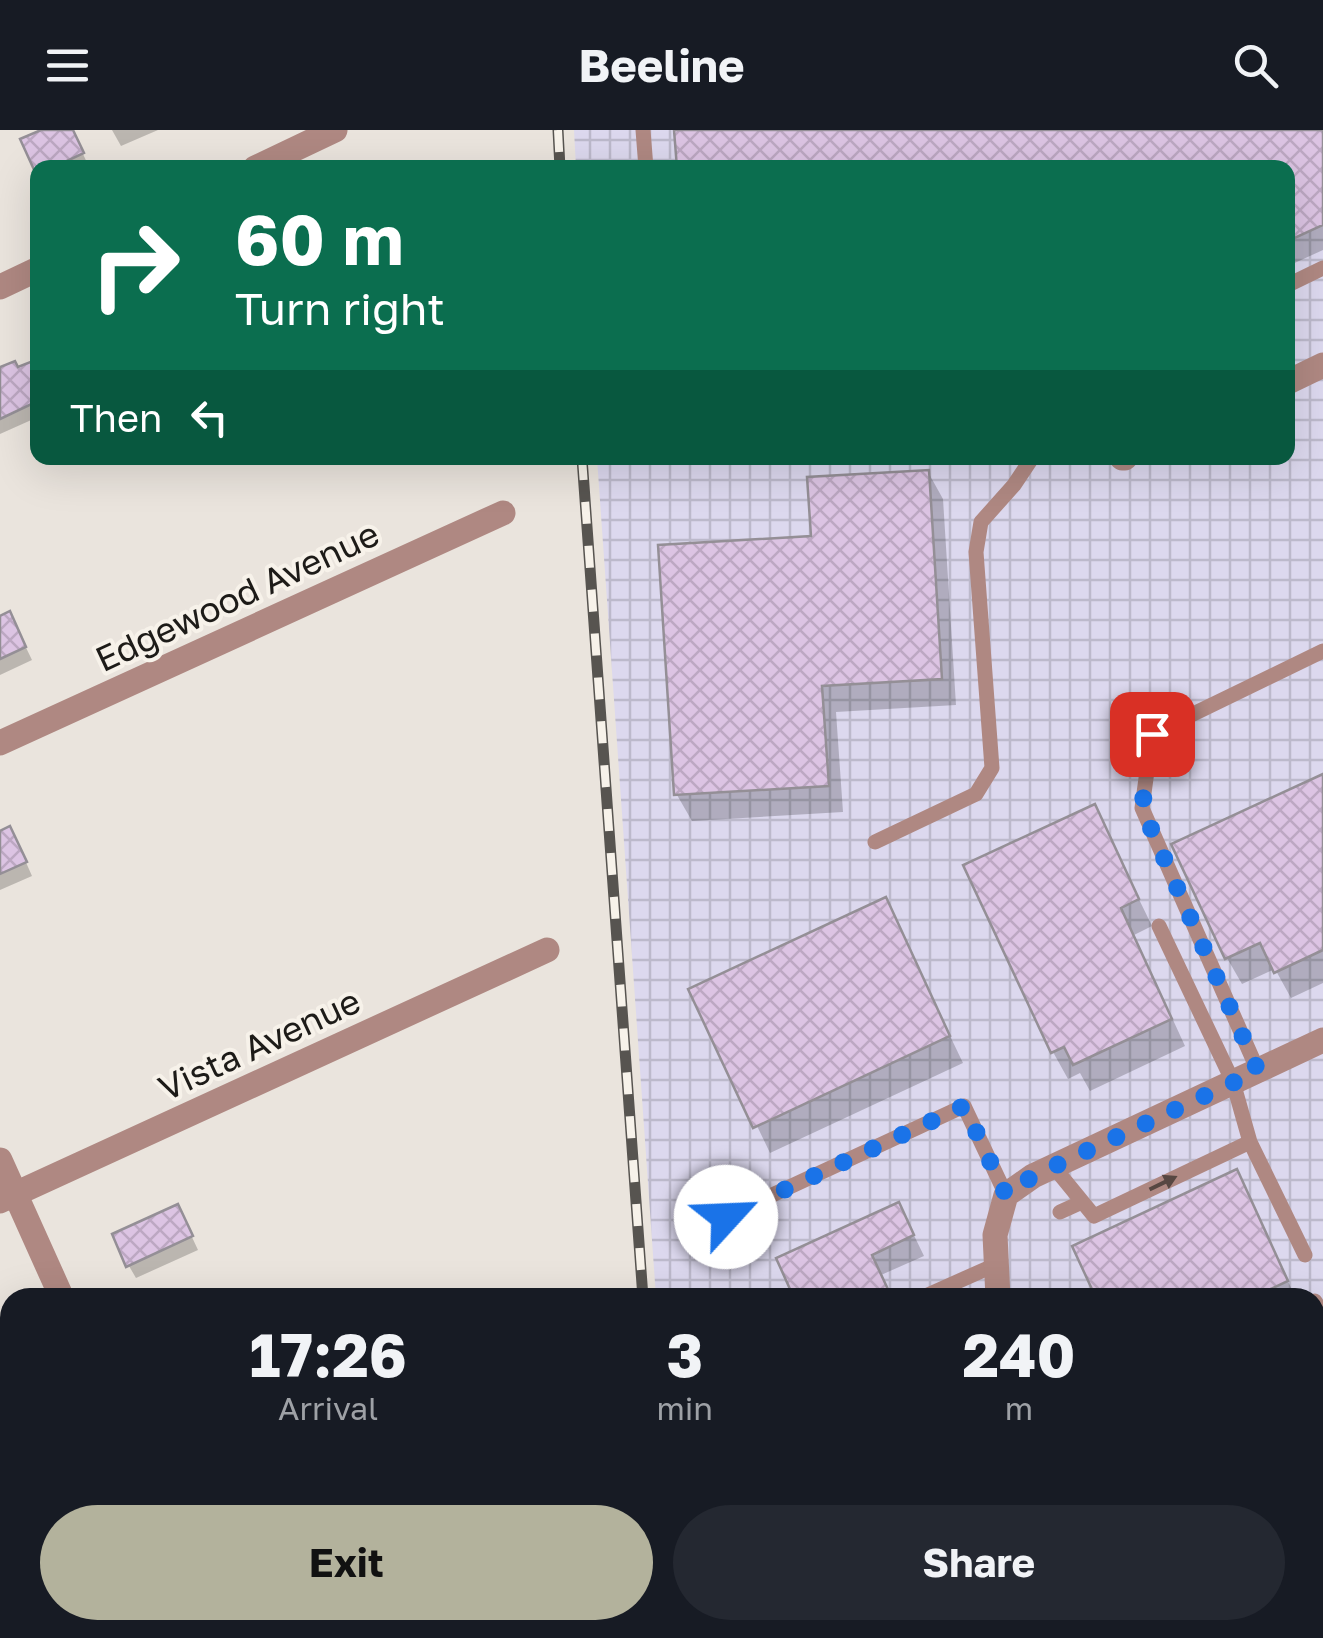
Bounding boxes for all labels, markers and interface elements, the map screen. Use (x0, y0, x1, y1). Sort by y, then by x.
icon: menu (40, 38, 95, 93)
text: Beeline (578, 38, 745, 92)
icon: search (1228, 38, 1283, 93)
text: 60 m (235, 196, 404, 280)
icon: right (70, 200, 200, 330)
text: Turn right (235, 281, 445, 335)
icon: left (182, 390, 237, 445)
text: Then (70, 395, 162, 440)
street label: Edgewood Avenue (89, 512, 385, 680)
pin (1110, 692, 1195, 777)
icon: arrive (1125, 707, 1180, 762)
street label: Vista Avenue (152, 979, 366, 1109)
position arrow (674, 1165, 778, 1269)
one-way arrow (1149, 1175, 1178, 1192)
text: 17:26 (249, 1318, 407, 1390)
text: 3 (666, 1318, 703, 1390)
text: 240 (962, 1318, 1076, 1390)
text: Arrival (278, 1389, 378, 1427)
text: min (656, 1389, 713, 1427)
text: m (1005, 1389, 1033, 1427)
button: Exit (40, 1505, 653, 1620)
button: Share (673, 1505, 1285, 1620)

